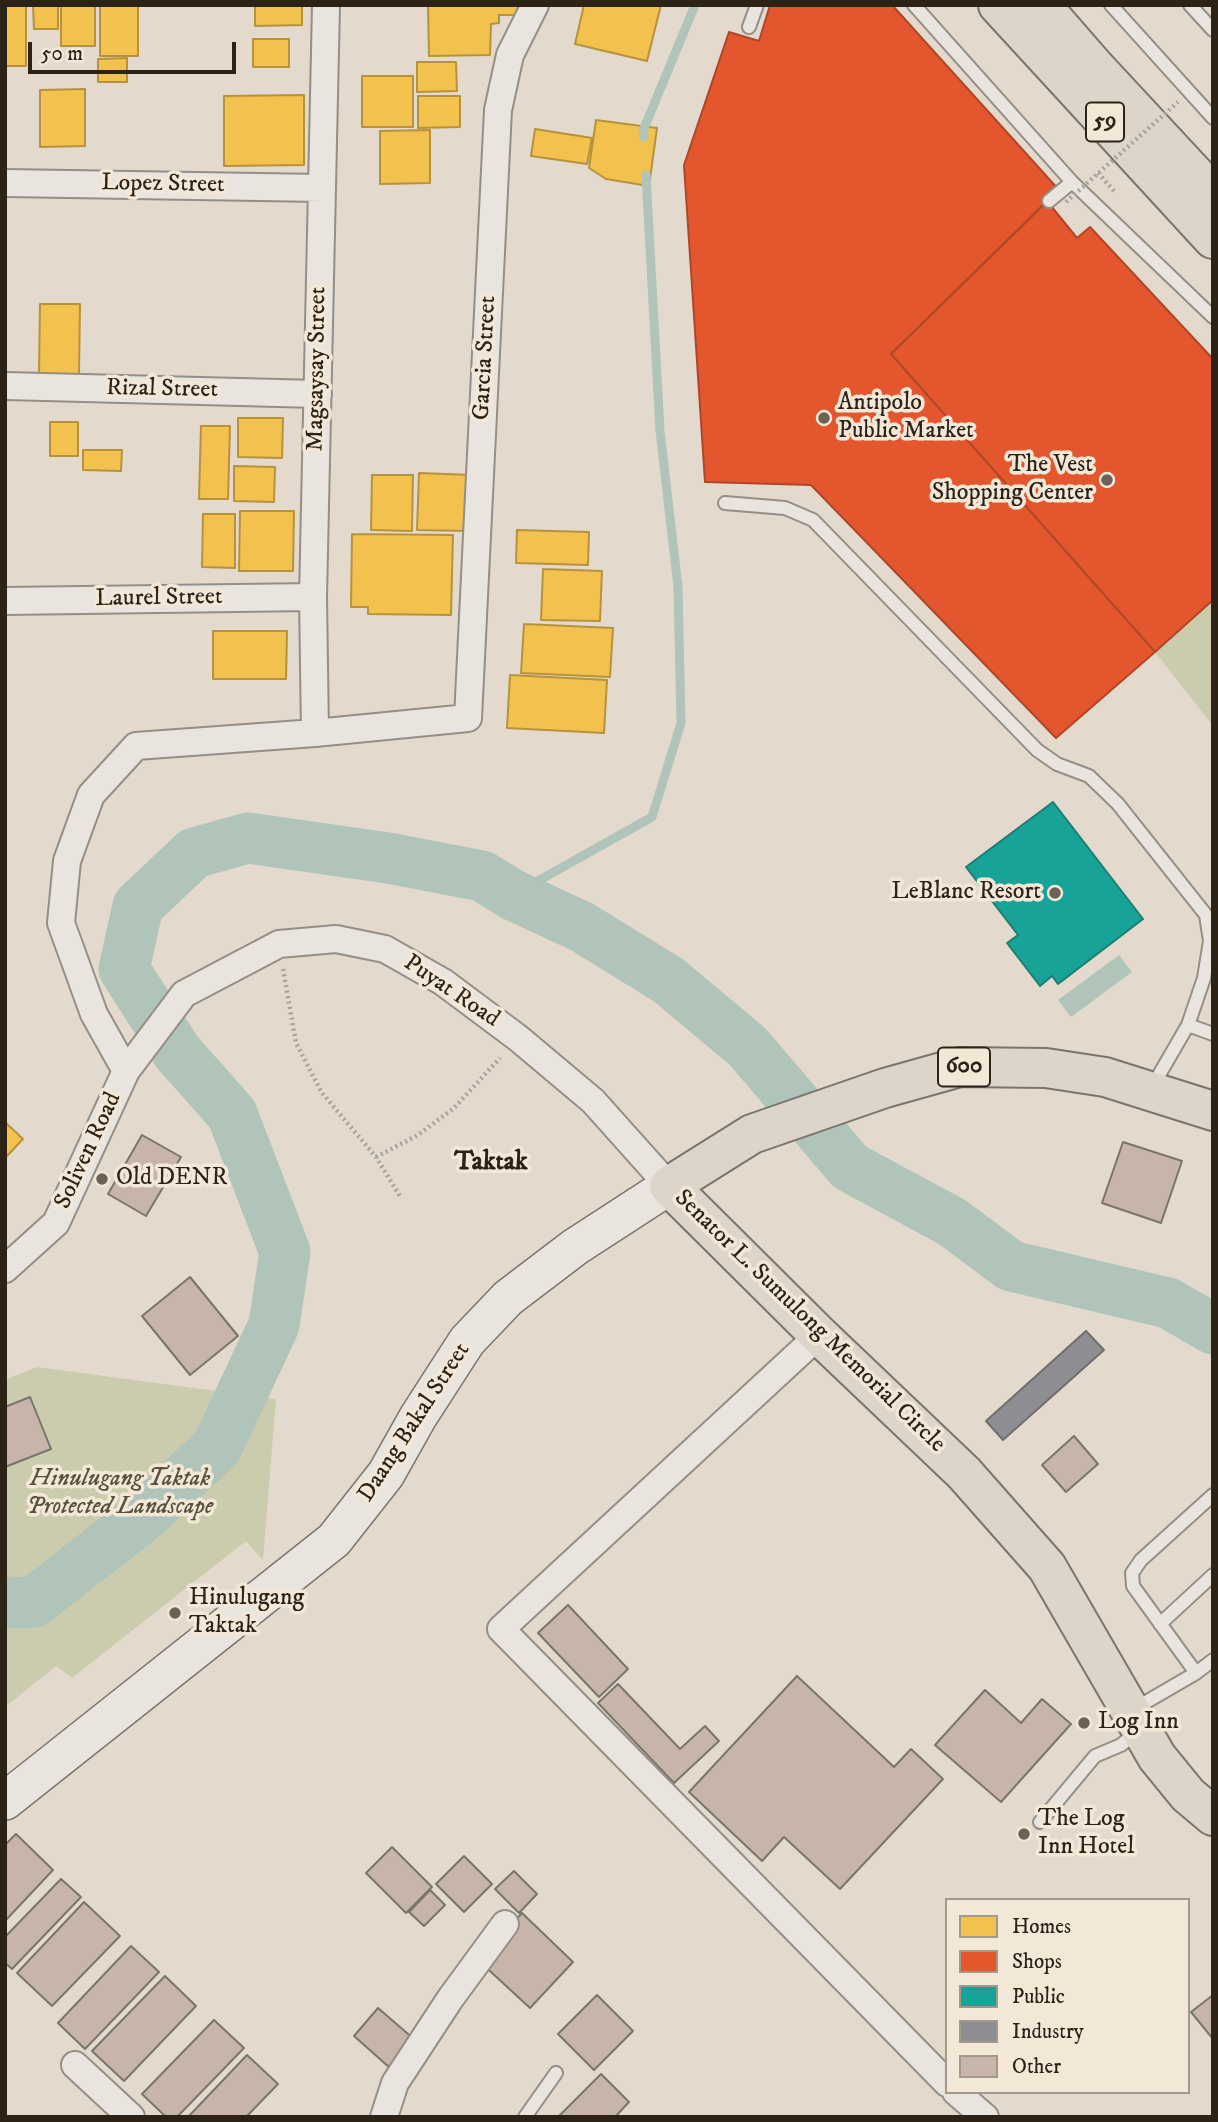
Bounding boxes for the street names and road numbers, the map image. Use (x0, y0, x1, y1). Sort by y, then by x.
road number: 59 (1086, 102, 1124, 141)
street label: Lopez Street (101, 170, 225, 200)
street label: Magsaysay Street (302, 286, 334, 452)
street label: Garcia Street (468, 295, 504, 421)
street label: Rizal Street (106, 375, 218, 405)
street label: Laurel Street (95, 583, 223, 615)
street label: Puyat Road (397, 949, 505, 1035)
road number: 600 (938, 1048, 990, 1086)
street label: Soliven Road (49, 1088, 129, 1214)
street label: Senator L. Sumulong Memorial Circle (667, 1185, 951, 1459)
street label: Daang Bakal Street (353, 1338, 477, 1508)

